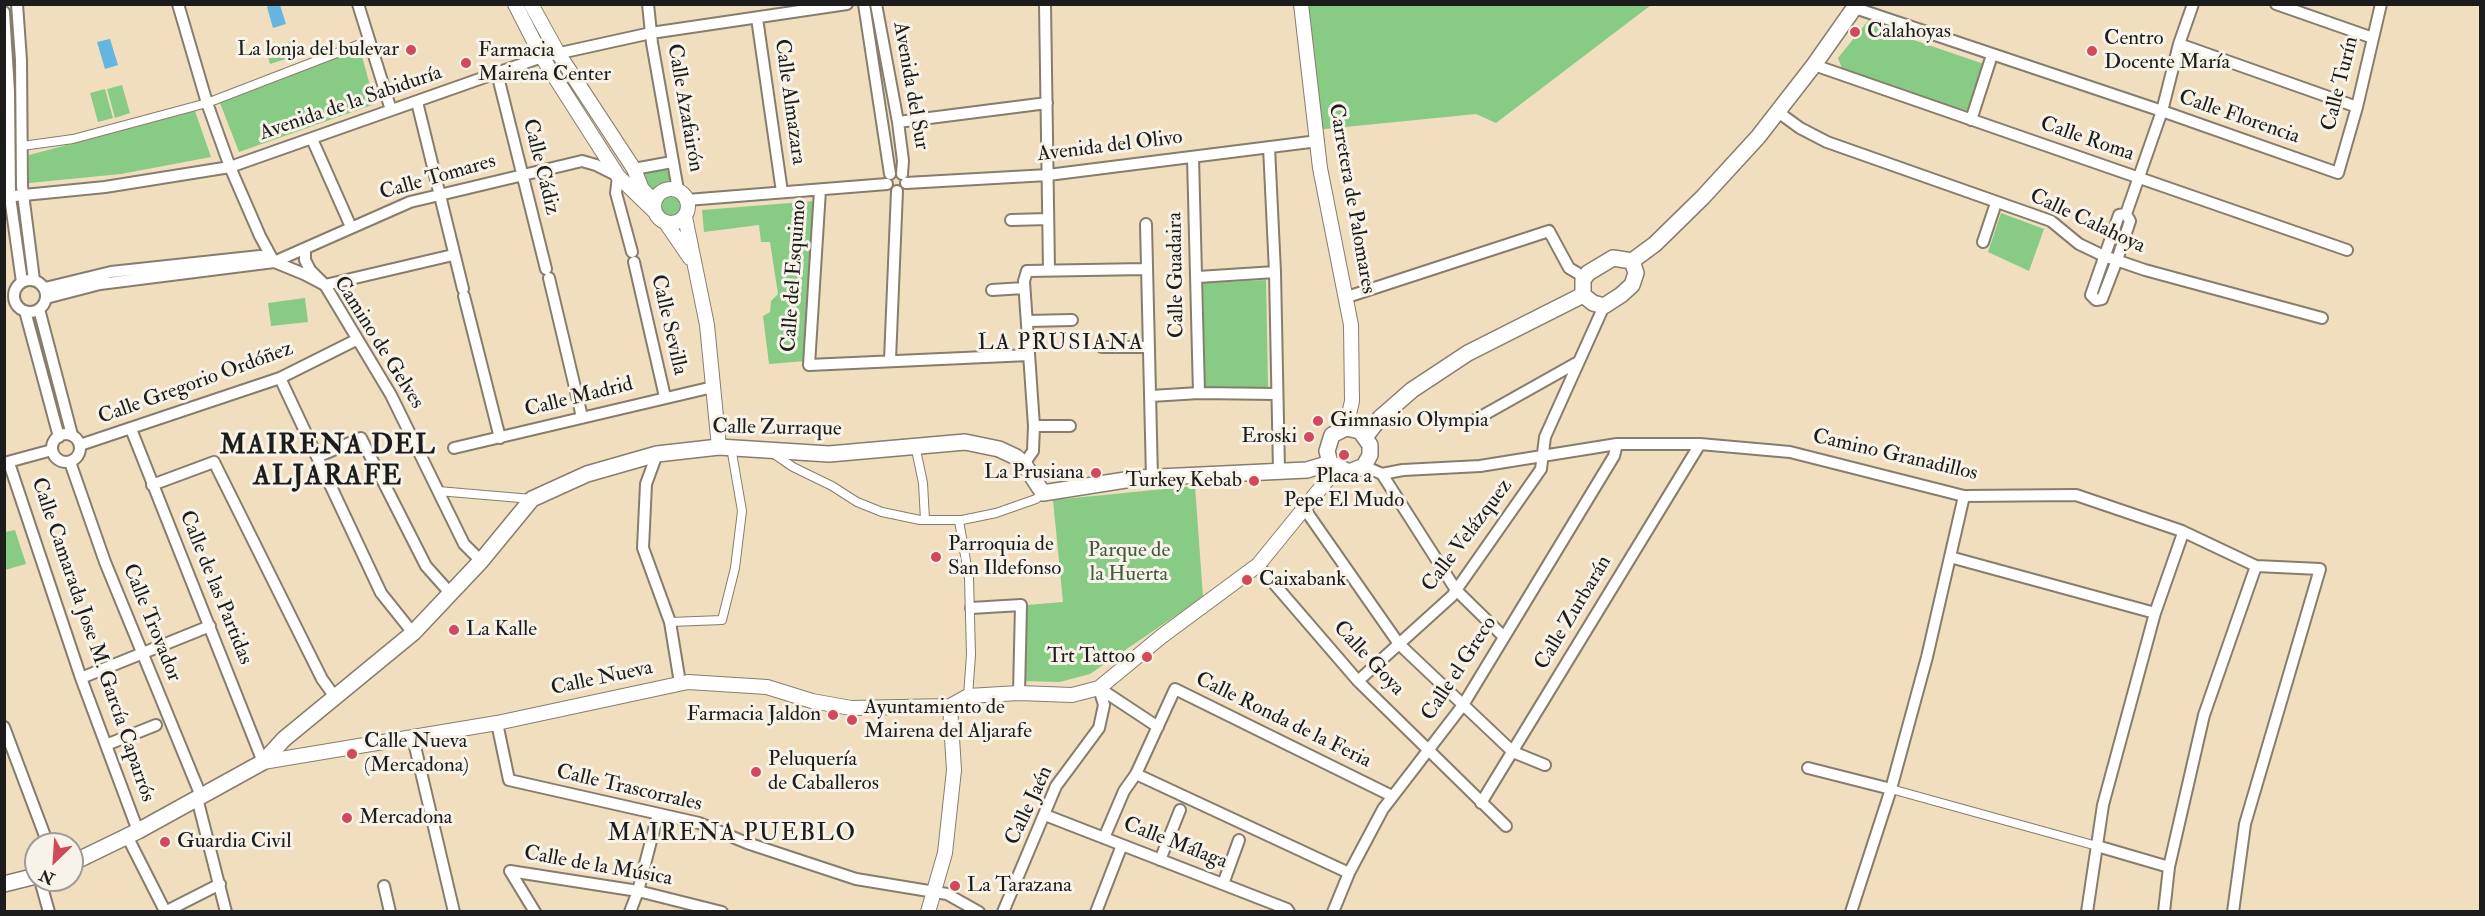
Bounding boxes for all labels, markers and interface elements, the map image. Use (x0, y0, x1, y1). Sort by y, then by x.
place label: Calahoyas (1867, 19, 1951, 45)
street label: Avenida del Sur (886, 20, 934, 152)
marker: Calahoyas (1848, 25, 1862, 39)
place label: Centro Docente María (2104, 26, 2230, 76)
street label: Calle Turín (2317, 34, 2365, 134)
place label: La lonja del bulevar (237, 37, 399, 63)
place label: Farmacia Mairena Center (478, 38, 611, 88)
street label: Calle Almazara (768, 38, 810, 166)
street label: Calle Azafairón (660, 42, 708, 174)
marker: La lonja del bulevar (404, 43, 418, 57)
marker: Centro Docente María (2085, 44, 2099, 58)
marker: Farmacia Mairena Center (459, 56, 473, 70)
street label: Avenida de la Sabiduría (256, 61, 446, 147)
street label: Calle Florencia (2175, 86, 2303, 150)
street label: Carretera de Palomares (1322, 102, 1380, 296)
street label: Calle Roma (2037, 112, 2137, 168)
street label: Calle Cádiz (516, 116, 564, 218)
street label: Avenida del Olivo (1036, 126, 1184, 168)
street label: Calle Tomares (377, 149, 499, 207)
street label: Calle Calahoya (2025, 184, 2149, 260)
street label: Calle del Esquimo (777, 199, 813, 353)
street label: Calle Guadaira (1163, 212, 1191, 338)
street label: Camino de Gelves (327, 272, 429, 414)
street label: Calle Sevilla (644, 272, 692, 378)
district label: LA PRUSIANA (978, 331, 1144, 357)
street label: Calle Gregorio Ordóñez (95, 337, 297, 431)
street label: Calle Madrid (522, 372, 636, 424)
place label: Gimnasio Olympia (1330, 408, 1489, 434)
marker: Gimnasio Olympia (1311, 414, 1325, 428)
street label: Calle Zurraque (712, 415, 842, 443)
place label: Eroski (1241, 424, 1297, 450)
street label: Camino Granadillos (1810, 425, 1980, 487)
marker: Eroski (1302, 430, 1316, 444)
district label: MAIRENA DEL ALJARAFE (220, 431, 436, 494)
marker: Placa a Pepe El Mudo (1337, 448, 1351, 462)
place label: La Prusiana (984, 460, 1084, 486)
place label: Placa a Pepe El Mudo (1284, 464, 1404, 514)
marker: La Prusiana (1089, 466, 1103, 480)
place label: Turkey Kebab (1125, 468, 1242, 494)
marker: Turkey Kebab (1247, 474, 1261, 488)
street label: Calle Camarada Jose M. García Caparrós (25, 475, 159, 805)
street label: Calle Velázquez (1417, 475, 1519, 597)
street label: Calle de las Partidas (173, 507, 257, 669)
place label: Parroquia de San Ildefonso (948, 532, 1061, 582)
park label: Parque de la Huerta (1088, 538, 1170, 588)
marker: Parroquia de San Ildefonso (929, 550, 943, 564)
street label: Calle Zurbarán (1530, 551, 1618, 675)
street label: Calle Trovador (116, 560, 186, 686)
place label: Caixabank (1259, 567, 1346, 593)
marker: Caixabank (1240, 573, 1254, 587)
street label: Calle el Greco (1417, 612, 1503, 726)
street label: Calle Goya (1327, 616, 1409, 702)
place label: La Kalle (466, 617, 537, 643)
marker: La Kalle (447, 623, 461, 637)
place label: Trt Tattoo (1047, 644, 1135, 670)
marker: Trt Tattoo (1140, 650, 1154, 664)
street label: Calle Nueva (549, 656, 655, 702)
street label: Calle Ronda de la Feria (1191, 668, 1375, 774)
place label: Ayuntamiento de Mairena del Aljarafe (864, 695, 1032, 745)
place label: Farmacia Jaldon (687, 702, 821, 728)
marker: Farmacia Jaldon (826, 708, 840, 722)
marker: Ayuntamiento de Mairena del Aljarafe (845, 713, 859, 727)
place label: Calle Nueva (Mercadona) (364, 729, 469, 779)
marker: Calle Nueva (Mercadona) (345, 747, 359, 761)
place label: Peluquería de Caballeros (768, 747, 879, 797)
street label: Calle Trascorrales (554, 760, 704, 818)
street label: Calle Jaén (1001, 763, 1059, 849)
marker: Peluquería de Caballeros (749, 765, 763, 779)
place label: Mercadona (359, 805, 452, 831)
marker: Mercadona (340, 811, 354, 825)
street label: Calle Málaga (1119, 813, 1231, 875)
district label: MAIRENA PUEBLO (608, 821, 856, 849)
place label: Guardia Civil (177, 829, 292, 855)
north arrow (24, 832, 84, 892)
marker: Guardia Civil (158, 835, 172, 849)
street label: Calle de la Música (522, 842, 674, 892)
text: N (37, 864, 58, 889)
place label: La Tarazana (967, 873, 1072, 899)
marker: La Tarazana (948, 879, 962, 893)

